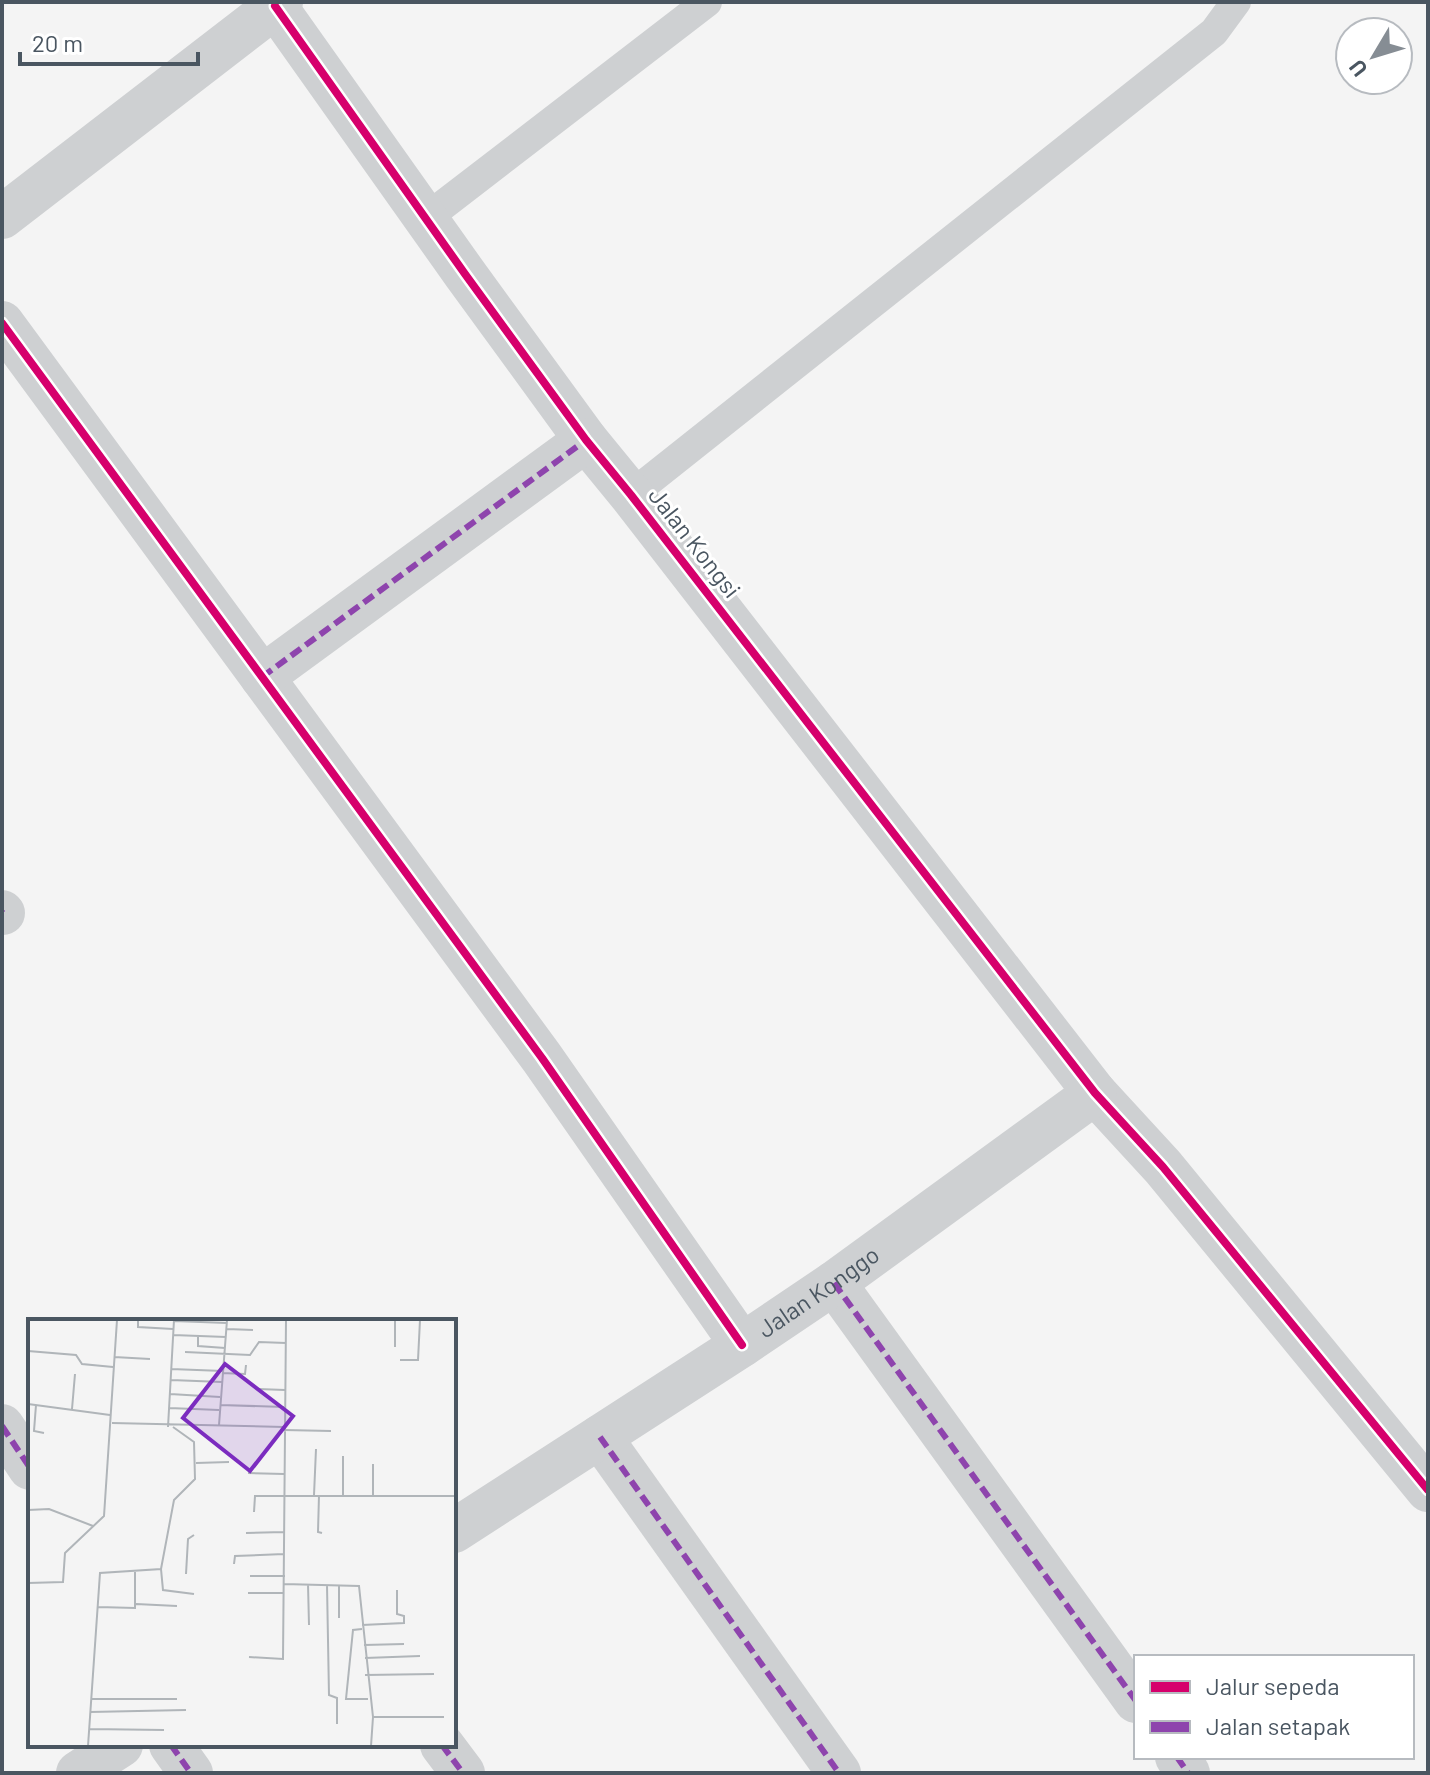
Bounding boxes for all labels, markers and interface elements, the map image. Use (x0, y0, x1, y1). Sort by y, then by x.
scale bar (20, 16, 198, 66)
north arrow (1334, 16, 1414, 96)
text: 20 m (32, 28, 83, 57)
text: U (1343, 55, 1372, 82)
street label: Jalan Kongsi (643, 481, 747, 603)
street label: Jalan Konggo (752, 1239, 884, 1343)
inset map (28, 1319, 456, 1747)
legend (1134, 1655, 1414, 1759)
text: Jalur sepeda (1206, 1671, 1340, 1700)
text: Jalan setapak (1206, 1711, 1350, 1740)

